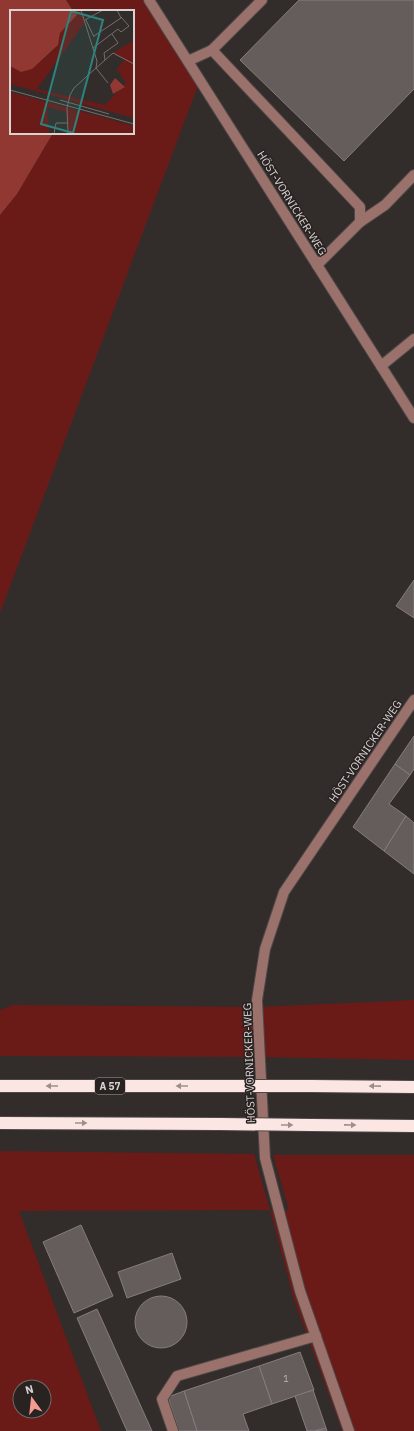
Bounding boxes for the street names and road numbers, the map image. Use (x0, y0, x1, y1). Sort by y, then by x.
street label: HÖST-VORNICKER-WEG (254, 148, 330, 258)
street label: HÖST-VORNICKER-WEG (326, 697, 404, 805)
street label: HÖST-VORNICKER-WEG (240, 1003, 258, 1123)
road number: A 57 (95, 1078, 125, 1094)

